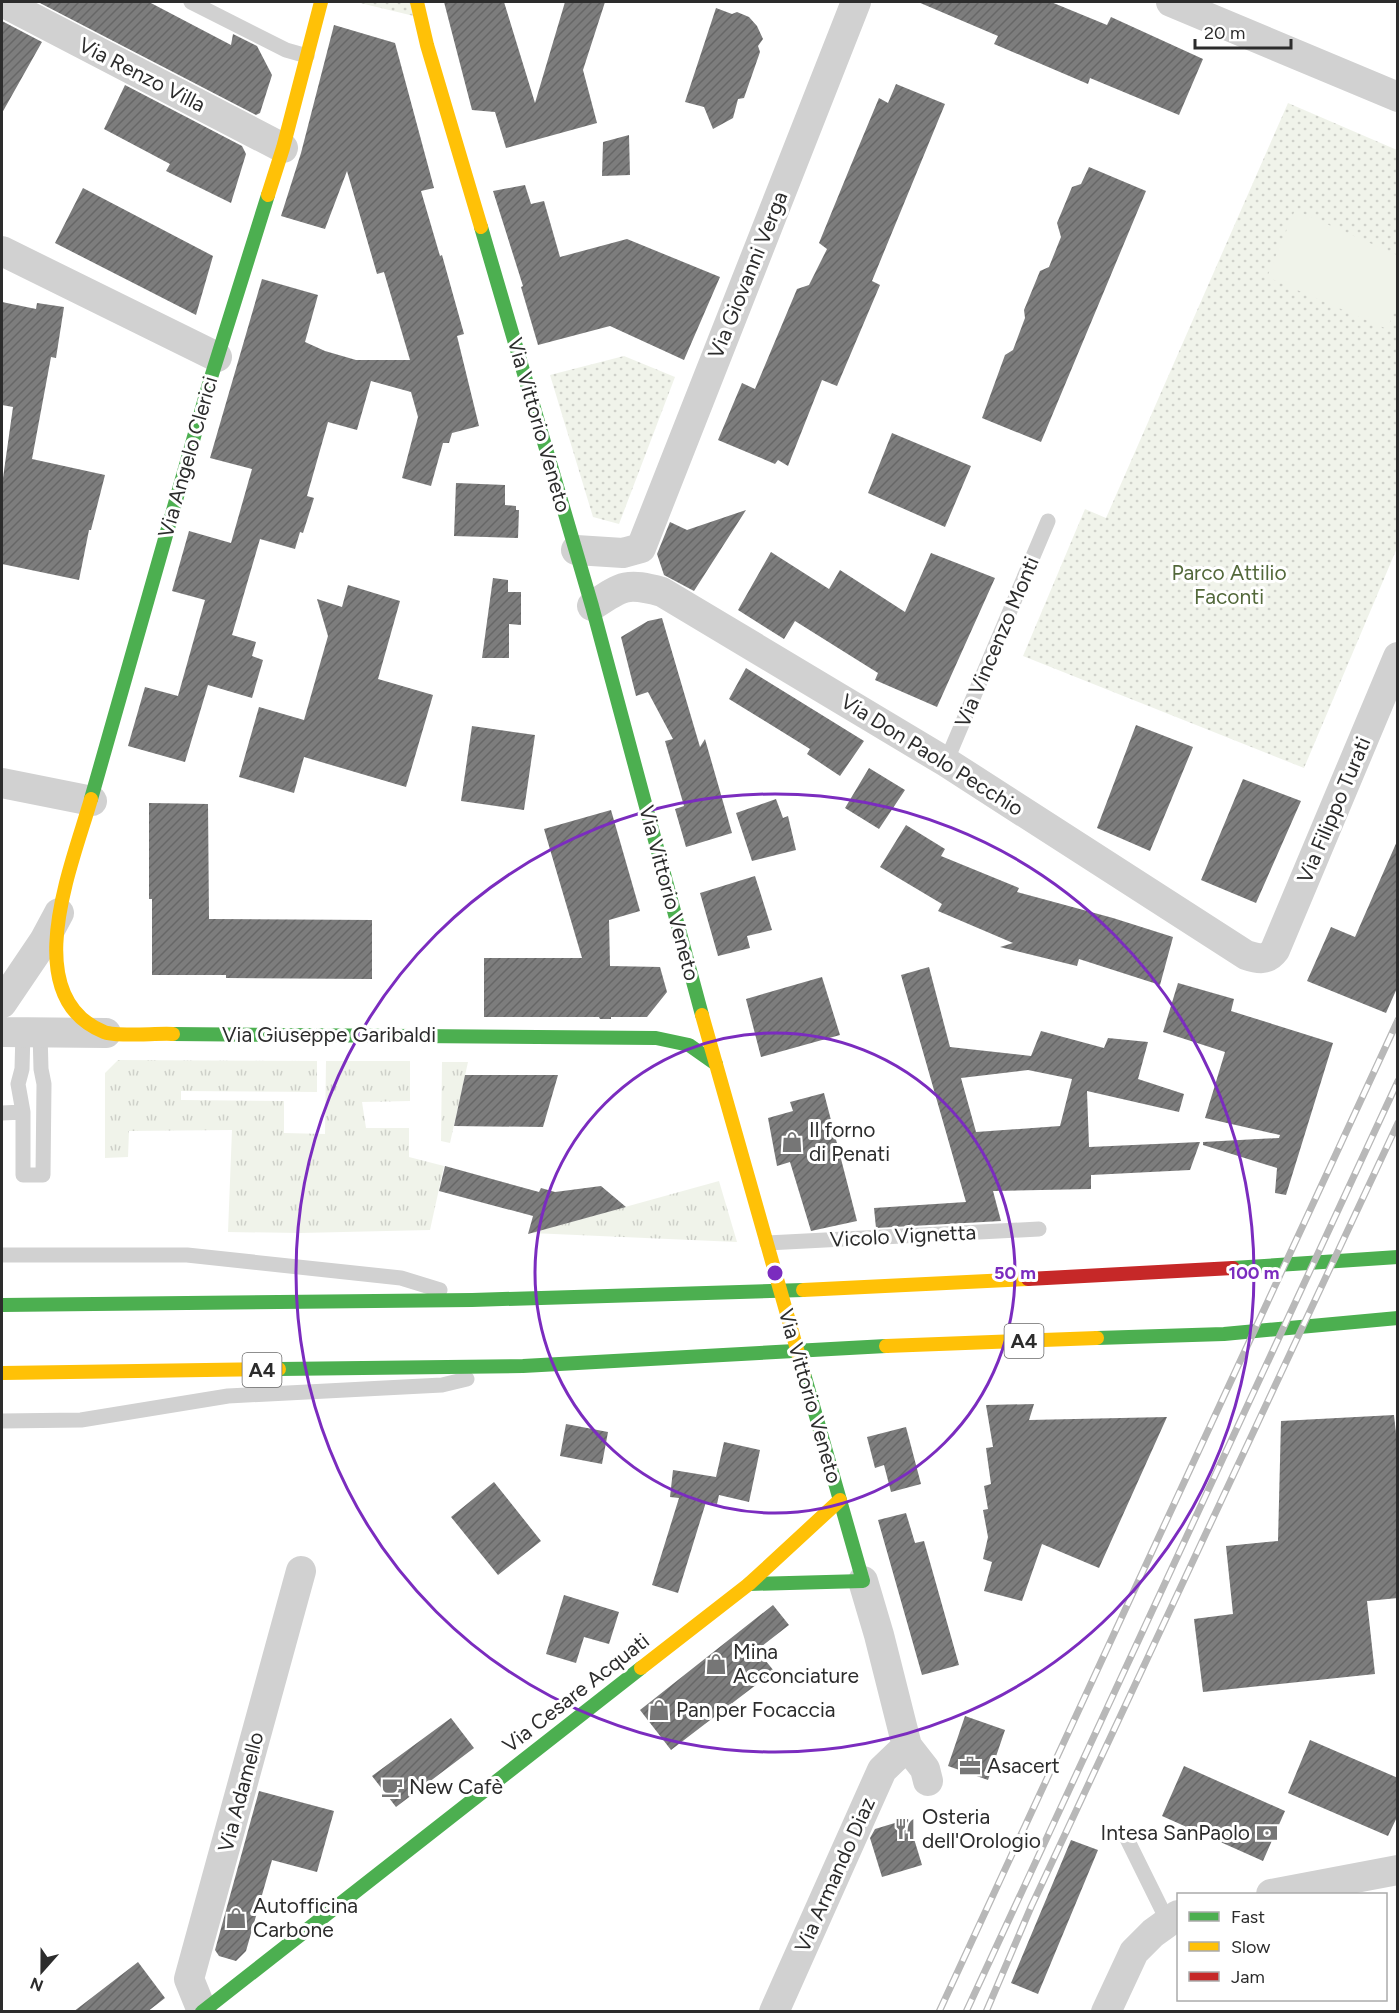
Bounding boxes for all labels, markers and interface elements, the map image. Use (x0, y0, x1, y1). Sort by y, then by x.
scale bar (1195, 12, 1291, 50)
text: 20 m (1204, 22, 1245, 44)
street label: Via Renzo Villa (75, 32, 210, 117)
street label: Via Giovanni Verga (703, 187, 793, 362)
street label: Via Vittorio Veneto (503, 335, 576, 515)
street label: Via Angelo Clerici (153, 373, 222, 540)
street label: Via Vincenzo Monti (949, 553, 1044, 731)
park label: Parco Attilio Faconti (1171, 560, 1287, 609)
street label: Via Don Paolo Pecchio (836, 688, 1028, 821)
street label: Via Filippo Turati (1292, 733, 1376, 887)
street label: Via Vittorio Veneto (634, 802, 705, 983)
street label: Via Giuseppe Garibaldi (222, 1022, 436, 1047)
place label: Il forno di Penati (809, 1117, 890, 1166)
shop icon: Il forno di Penati (780, 1130, 804, 1154)
street label: Vicolo Vignetta (829, 1219, 977, 1252)
text: 50 m (994, 1262, 1036, 1284)
text: 100 m (1229, 1262, 1279, 1284)
centre of rings (765, 1263, 785, 1283)
street label: Via Vittorio Veneto (774, 1306, 847, 1486)
road number: A4 (1004, 1324, 1044, 1358)
road number: A4 (242, 1353, 282, 1387)
street label: Via Cesare Acquati (497, 1628, 654, 1758)
place label: Mina Acconciature (733, 1639, 859, 1688)
shop icon: Mina Acconciature (704, 1652, 728, 1676)
place label: Pan per Focaccia (676, 1697, 836, 1722)
shop icon: Pan per Focaccia (647, 1698, 671, 1722)
street label: Via Adamello (213, 1729, 269, 1855)
place label: Asacert (987, 1753, 1060, 1778)
office icon: Asacert (958, 1754, 982, 1778)
place label: New Cafè (409, 1774, 503, 1799)
cafe icon: New Cafè (380, 1775, 404, 1799)
street label: Via Armando Diaz (789, 1793, 880, 1956)
place label: Osteria dell'Orologio (922, 1804, 1041, 1853)
restaurant icon: Osteria dell'Orologio (893, 1817, 917, 1841)
place label: Intesa SanPaolo (1101, 1820, 1250, 1845)
bank icon: Intesa SanPaolo (1255, 1821, 1279, 1845)
place label: Autofficina Carbone (253, 1893, 358, 1942)
legend (1177, 1893, 1387, 2001)
shop icon: Autofficina Carbone (224, 1906, 248, 1930)
text: Fast (1231, 1906, 1265, 1928)
text: Slow (1231, 1936, 1270, 1958)
north arrow (12, 1941, 72, 2001)
text: Jam (1231, 1966, 1265, 1988)
text: N (28, 1973, 46, 1996)

